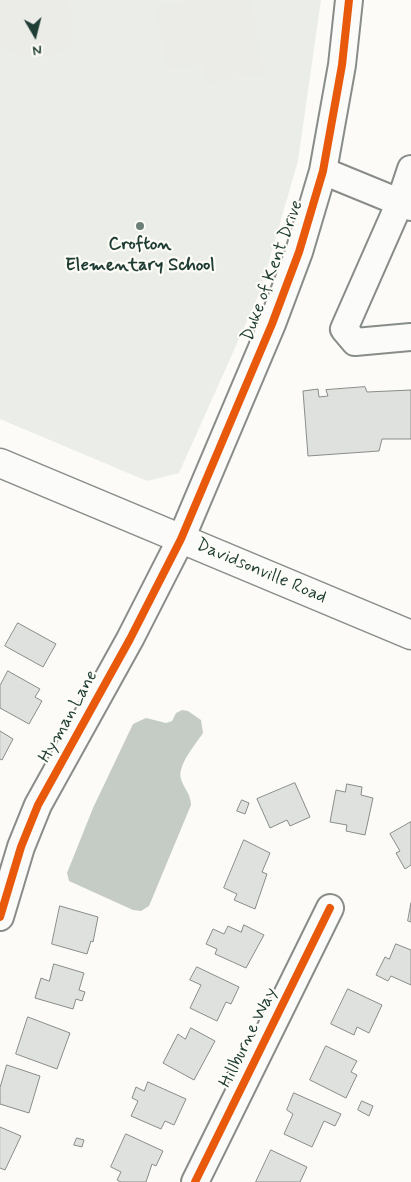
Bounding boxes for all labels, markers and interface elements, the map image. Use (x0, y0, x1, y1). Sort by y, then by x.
north arrow (10, 10, 60, 60)
text: N (31, 40, 43, 59)
street label: Duke of Kent Drive (237, 198, 309, 344)
marker: Crofton Elementary School (134, 220, 146, 232)
place label: Crofton Elementary School (65, 234, 215, 276)
street label: Davidsonville Road (193, 535, 329, 609)
street label: Hyman Lane (35, 667, 103, 767)
street label: Hillburne Way (215, 984, 283, 1092)

